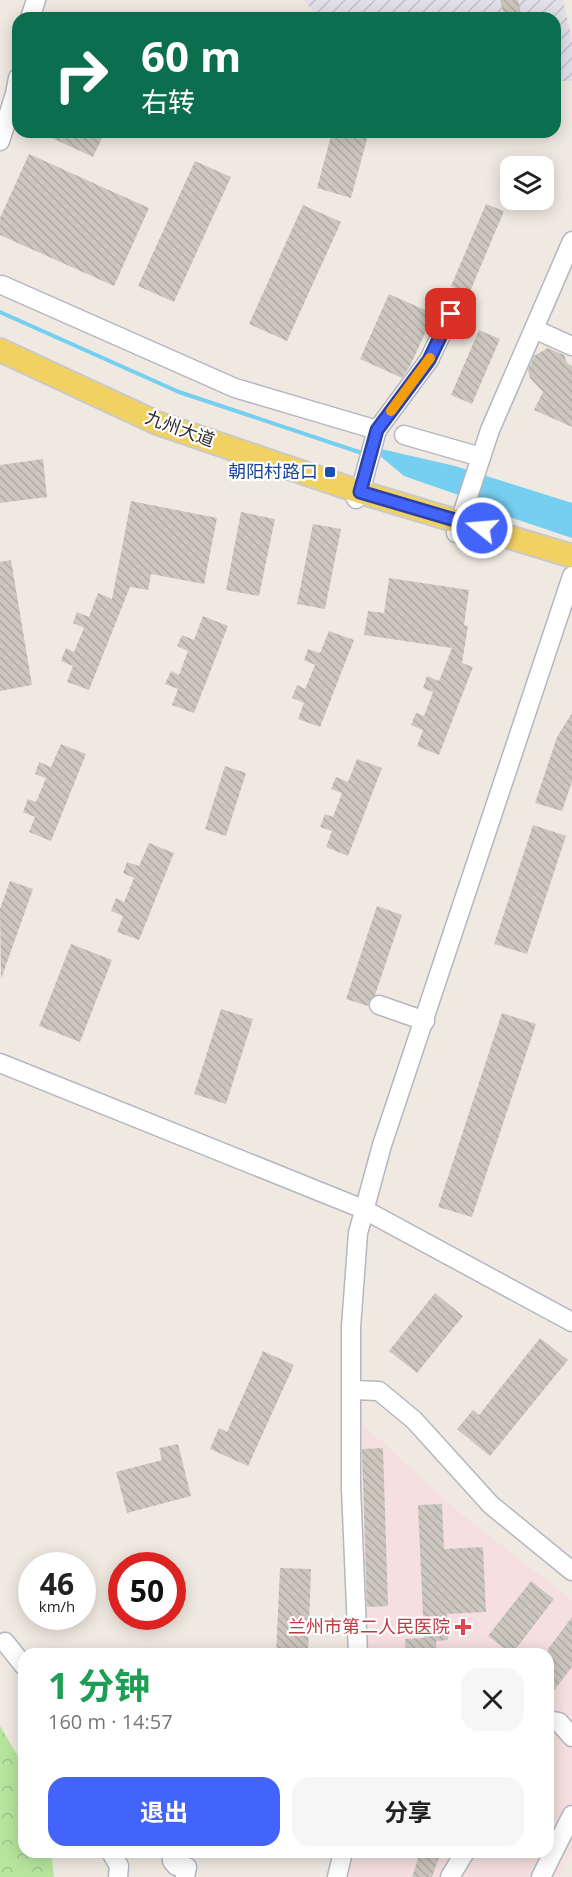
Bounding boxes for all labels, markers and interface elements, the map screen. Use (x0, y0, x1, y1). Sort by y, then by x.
text: 60 m (141, 27, 241, 84)
icon: right (42, 36, 120, 114)
text: 右转 (141, 83, 195, 120)
map controls (500, 156, 554, 210)
button: layers (500, 156, 554, 210)
pin (425, 288, 476, 339)
icon: arrive (434, 297, 467, 330)
street label: 九州大道 (142, 404, 218, 452)
place label: 朝阳村路口 (228, 459, 318, 483)
marker: 朝阳村路口 (323, 465, 337, 479)
position arrow (450, 496, 514, 560)
speed limit sign: 50 (108, 1552, 186, 1630)
text: 46 (40, 1563, 74, 1604)
text: km/h (39, 1596, 75, 1616)
place label: 兰州市第二人民医院 (288, 1614, 450, 1638)
marker: 兰州市第二人民医院 (454, 1618, 472, 1636)
text: 1 分钟 (48, 1661, 150, 1710)
button: close (461, 1668, 524, 1731)
text: 160 m · 14:57 (48, 1708, 173, 1735)
button: 退出 (48, 1777, 280, 1846)
button: 分享 (292, 1777, 524, 1846)

